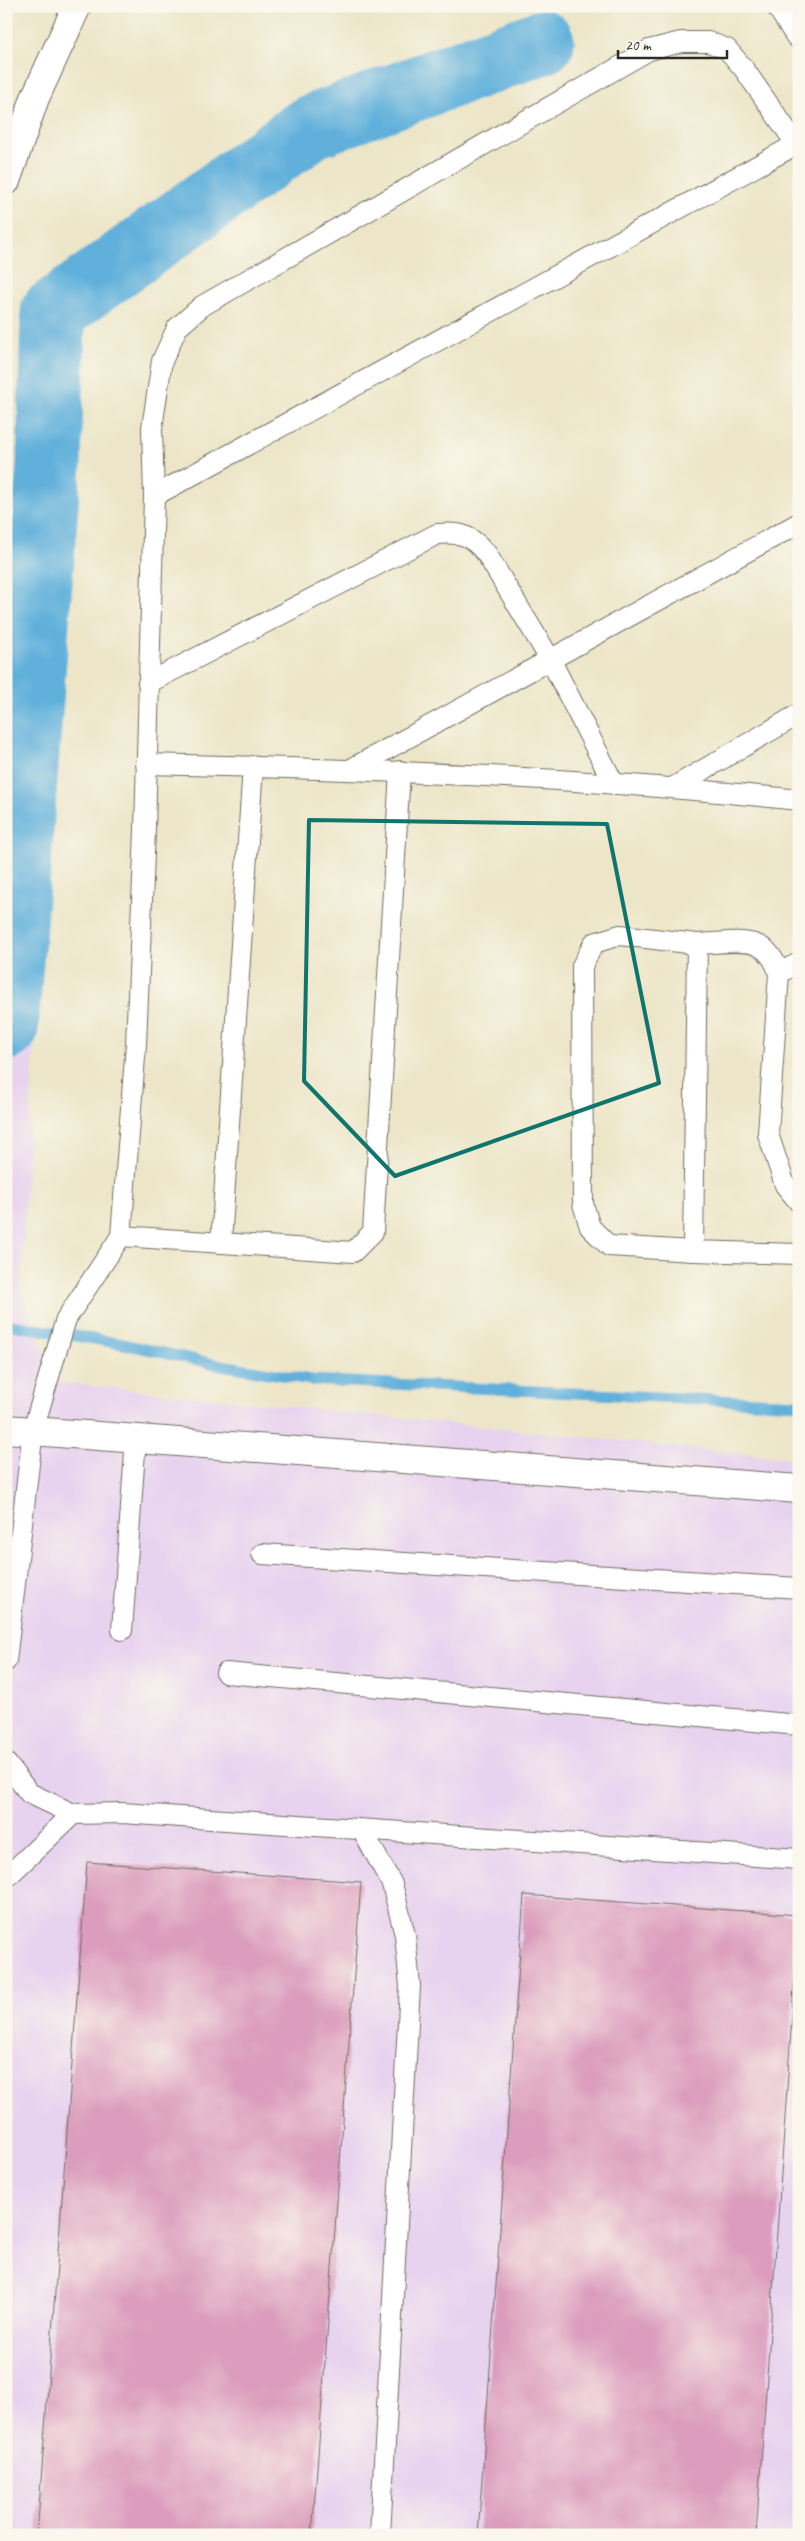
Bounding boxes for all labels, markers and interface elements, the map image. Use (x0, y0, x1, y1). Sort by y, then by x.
scale bar (618, 28, 726, 60)
text: 20 m (625, 36, 652, 55)

